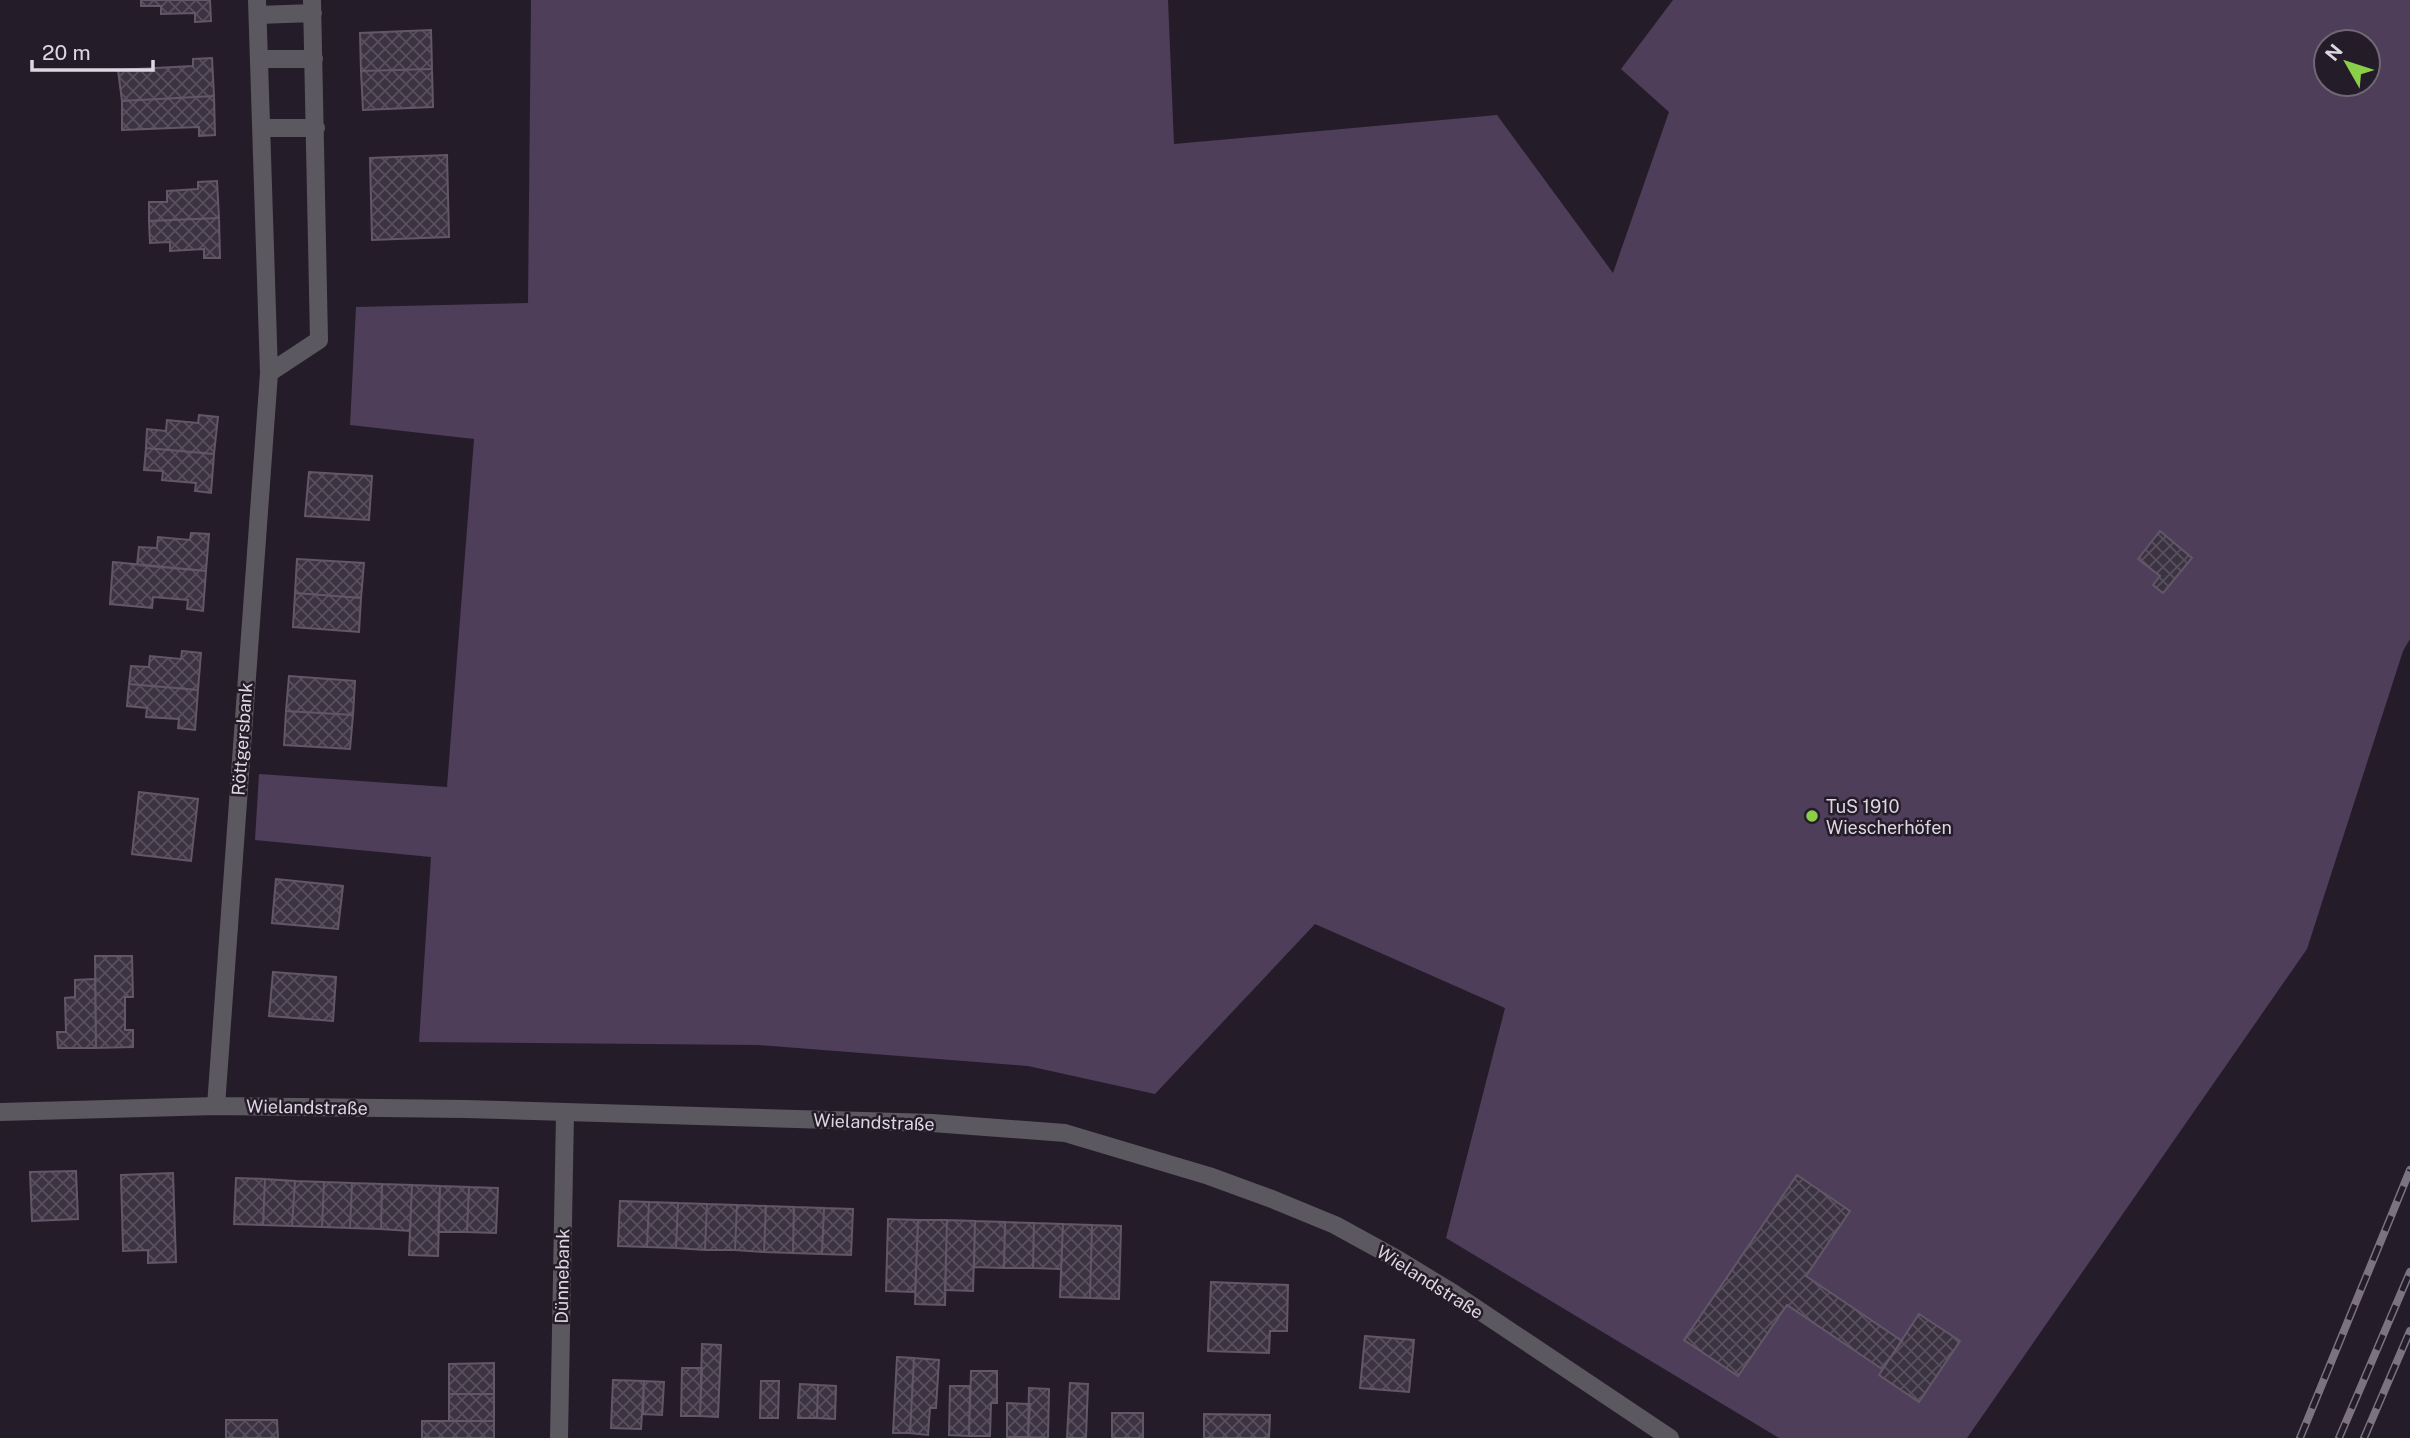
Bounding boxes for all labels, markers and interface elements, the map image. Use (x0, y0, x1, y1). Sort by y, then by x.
scale bar (32, 28, 152, 72)
north arrow (2312, 28, 2382, 98)
text: 20 m (42, 40, 91, 65)
text: N (2321, 40, 2347, 65)
street label: Röttgersbank (228, 682, 256, 796)
place label: TuS 1910 Wiescherhöfen (1826, 796, 1952, 838)
marker: TuS 1910 Wiescherhöfen (1804, 808, 1820, 824)
street label: Wielandstraße (246, 1095, 368, 1119)
street label: Wielandstraße (813, 1109, 935, 1135)
street label: Dünnebank (551, 1228, 573, 1324)
street label: Wielandstraße (1373, 1241, 1487, 1323)

